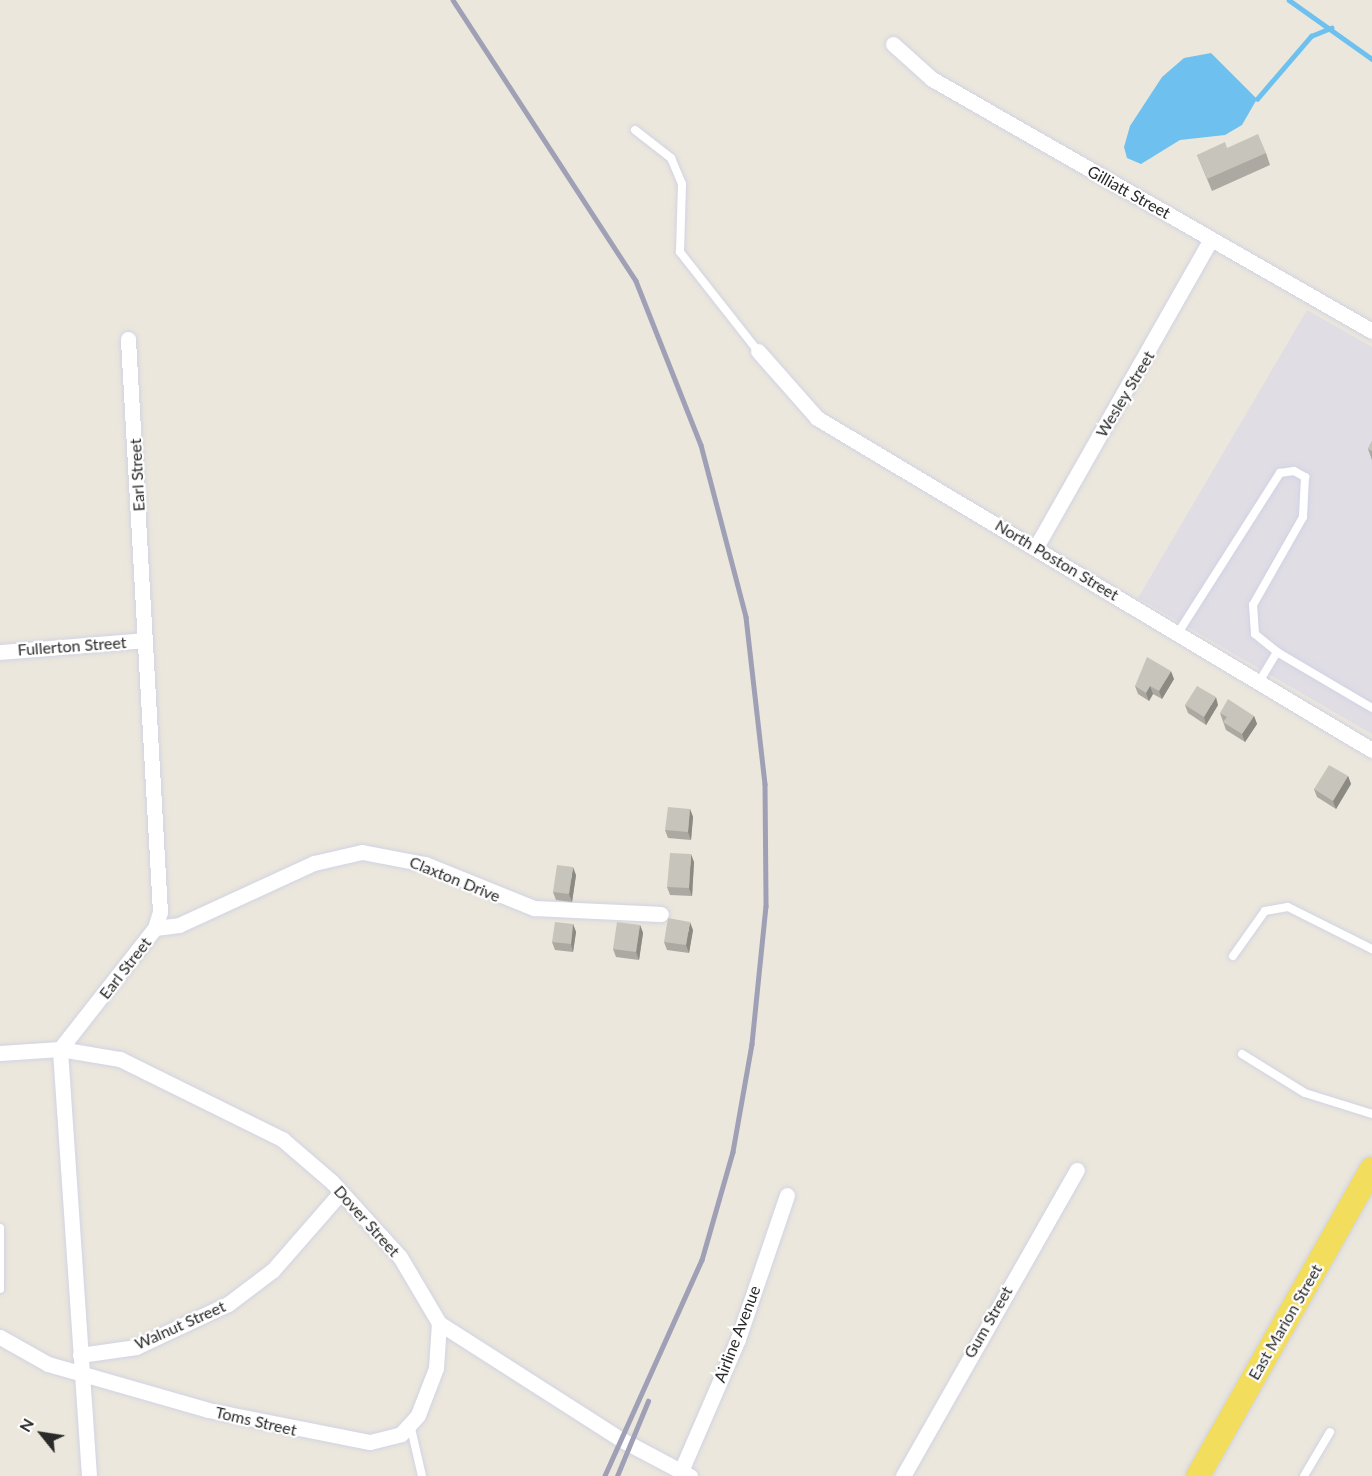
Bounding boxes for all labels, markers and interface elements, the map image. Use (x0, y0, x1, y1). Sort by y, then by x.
street label: Gilliatt Street (1084, 161, 1174, 223)
street label: Wesley Street (1092, 347, 1158, 441)
street label: Earl Street (126, 438, 148, 512)
street label: North Poston Street (992, 516, 1122, 604)
street label: Fullerton Street (17, 633, 127, 659)
street label: Claxton Drive (407, 852, 503, 906)
street label: Earl Street (95, 933, 155, 1003)
street label: Dover Street (330, 1181, 404, 1261)
street label: East Marion Street (1244, 1261, 1326, 1383)
street label: Airline Avenue (710, 1283, 764, 1385)
street label: Gum Street (960, 1283, 1016, 1361)
street label: Walnut Street (132, 1296, 228, 1354)
street label: Toms Street (213, 1402, 299, 1440)
north arrow (12, 1404, 72, 1464)
text: N (15, 1415, 37, 1435)

